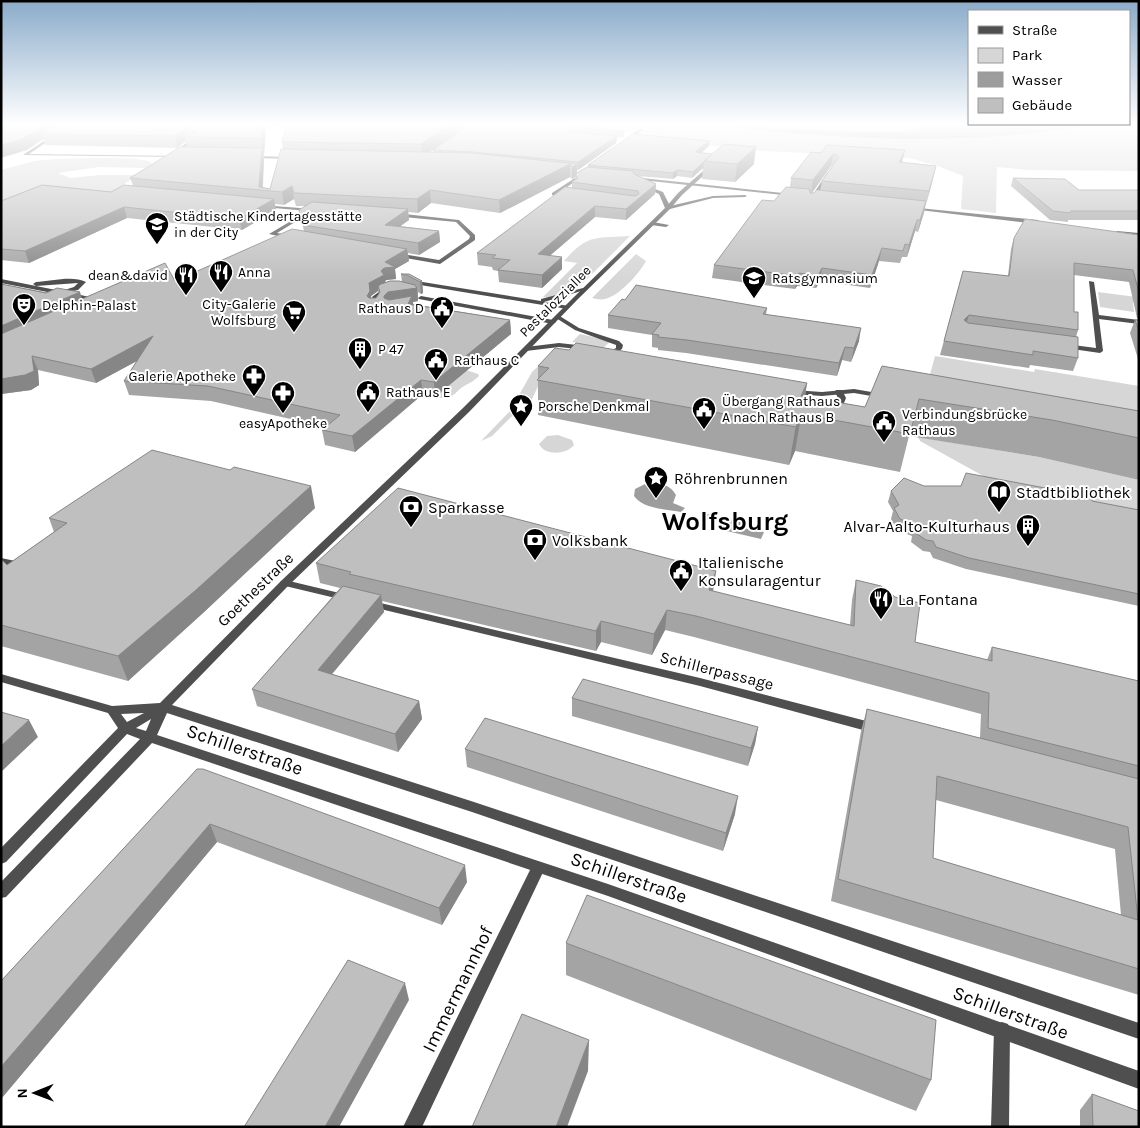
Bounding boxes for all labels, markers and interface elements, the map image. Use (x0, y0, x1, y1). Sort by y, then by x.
legend (968, 10, 1130, 125)
text: Straße (1012, 21, 1057, 39)
text: Park (1012, 46, 1042, 64)
text: Wasser (1012, 71, 1063, 89)
text: Gebäude (1012, 96, 1072, 114)
place label: Städtische Kindertagesstätte in der City (174, 208, 362, 241)
school or university icon: Städtische Kindertagesstätte in der City (144, 211, 170, 245)
restaurant icon: Anna (208, 259, 234, 293)
restaurant icon: dean&david (173, 262, 199, 296)
street label: Pestalozziallee (516, 262, 595, 341)
place label: Anna (238, 264, 271, 281)
school or university icon: Ratsgymnasium (741, 265, 767, 299)
place label: dean&david (88, 267, 168, 284)
place label: Ratsgymnasium (772, 270, 878, 287)
theatre icon: Delphin-Palast (11, 292, 37, 326)
public building icon: Rathaus D (429, 295, 455, 329)
place label: City-Galerie Wolfsburg (202, 296, 276, 329)
place label: Delphin-Palast (42, 297, 136, 314)
supermarket icon: City-Galerie Wolfsburg (281, 299, 307, 333)
place label: Rathaus D (358, 300, 424, 317)
building icon: P 47 (347, 336, 373, 370)
place label: P 47 (378, 341, 404, 358)
public building icon: Rathaus C (423, 347, 449, 381)
place label: Rathaus C (454, 352, 519, 369)
pharmacy icon: Galerie Apotheke (241, 363, 267, 397)
place label: Galerie Apotheke (129, 368, 236, 385)
public building icon: Rathaus E (355, 379, 381, 413)
pharmacy icon: easyApotheke (270, 380, 296, 414)
place label: Rathaus E (386, 384, 451, 401)
place icon: Porsche Denkmal (508, 393, 534, 427)
place label: Übergang Rathaus A nach Rathaus B (722, 393, 840, 426)
public building icon: Übergang Rathaus A nach Rathaus B (691, 396, 717, 430)
place label: Porsche Denkmal (538, 398, 650, 415)
place label: Verbindungsbrücke Rathaus (902, 406, 1027, 439)
public building icon: Verbindungsbrücke Rathaus (871, 409, 897, 443)
place label: easyApotheke (239, 415, 327, 432)
place icon: Röhrenbrunnen (643, 465, 669, 499)
place label: Röhrenbrunnen (674, 469, 788, 488)
library icon: Stadtbibliothek (986, 479, 1012, 513)
place label: Stadtbibliothek (1016, 483, 1131, 502)
bank icon: Sparkasse (398, 494, 424, 528)
place label: Sparkasse (428, 498, 504, 517)
district label: Wolfsburg (662, 506, 788, 537)
building icon: Alvar-Aalto-Kulturhaus (1015, 513, 1041, 547)
place label: Alvar-Aalto-Kulturhaus (843, 517, 1010, 536)
bank icon: Volksbank (522, 527, 548, 561)
place label: Volksbank (552, 531, 628, 550)
street label: Goethestraße (213, 548, 297, 630)
place label: Italienische Konsularagentur (698, 553, 821, 590)
public building icon: Italienische Konsularagentur (668, 558, 694, 592)
restaurant icon: La Fontana (868, 586, 894, 620)
place label: La Fontana (898, 590, 978, 609)
street label: Schillerpassage (658, 647, 776, 694)
street label: Schillerstraße (184, 720, 306, 780)
street label: Schillerstraße (568, 848, 690, 908)
street label: Immermannhof (418, 923, 498, 1056)
street label: Schillerstraße (950, 982, 1072, 1044)
north arrow (10, 1068, 60, 1118)
text: N (14, 1088, 31, 1098)

